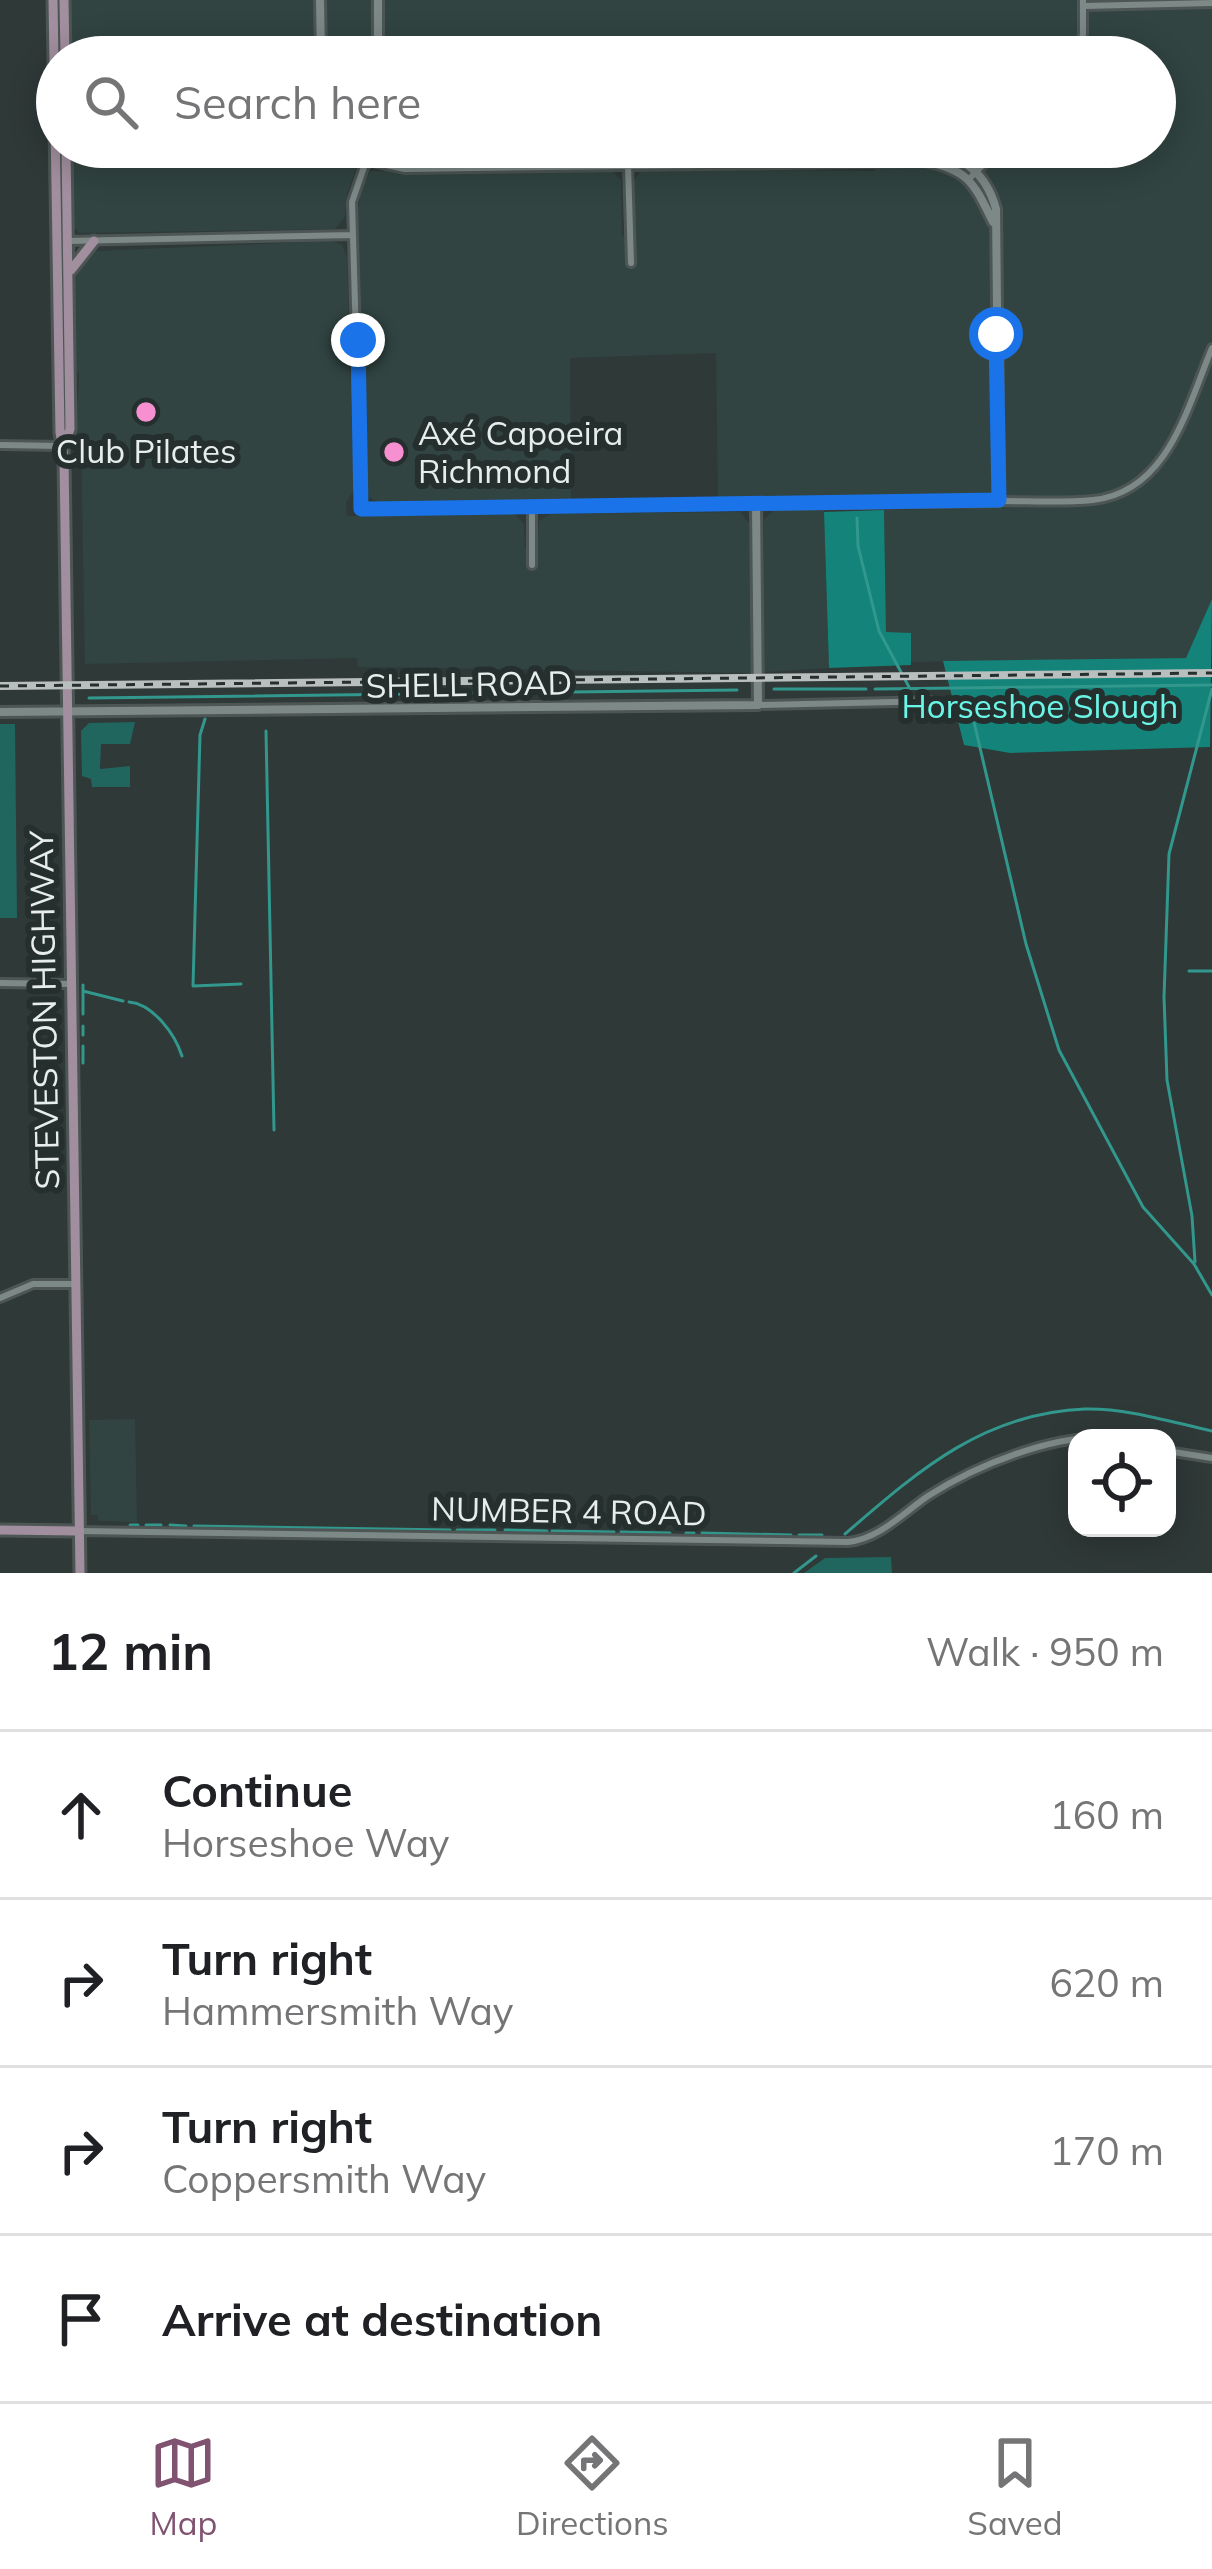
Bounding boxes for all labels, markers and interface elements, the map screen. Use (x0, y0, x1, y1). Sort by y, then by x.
search box (36, 36, 1176, 168)
icon: search (78, 69, 144, 135)
text: Search here (174, 74, 421, 130)
route start (969, 307, 1023, 361)
route end (331, 313, 385, 367)
marker: Club Pilates (133, 399, 159, 425)
place label: Axé Capoeira Richmond (418, 412, 623, 491)
place label: Club Pilates (56, 430, 236, 471)
marker: Axé Capoeira Richmond (381, 439, 407, 465)
street label: SHELL ROAD (365, 661, 573, 706)
park label: Horseshoe Slough (902, 685, 1178, 726)
street label: STEVESTON HIGHWAY (20, 829, 67, 1190)
map controls (1068, 1429, 1176, 1537)
button: locate (1068, 1429, 1176, 1537)
street label: NUMBER 4 ROAD (431, 1488, 707, 1533)
text: 12 min (48, 1619, 213, 1683)
text: Walk · 950 m (926, 1627, 1164, 1676)
text: Continue (162, 1762, 352, 1818)
icon: ahead (48, 1782, 114, 1848)
text: 160 m (1049, 1790, 1164, 1839)
text: Horseshoe Way (162, 1818, 450, 1867)
text: Turn right (162, 1930, 372, 1986)
icon: right (48, 1950, 114, 2016)
text: 620 m (1049, 1958, 1164, 2007)
text: Hammersmith Way (162, 1986, 514, 2035)
text: Turn right (162, 2098, 372, 2154)
icon: right (48, 2118, 114, 2184)
text: 170 m (1049, 2126, 1164, 2175)
text: Coppersmith Way (162, 2154, 486, 2203)
icon: arrive (48, 2286, 114, 2352)
text: Arrive at destination (162, 2291, 602, 2347)
tab: Map (149, 2430, 217, 2543)
tab: Directions (516, 2430, 669, 2543)
tab: Saved (967, 2430, 1063, 2543)

